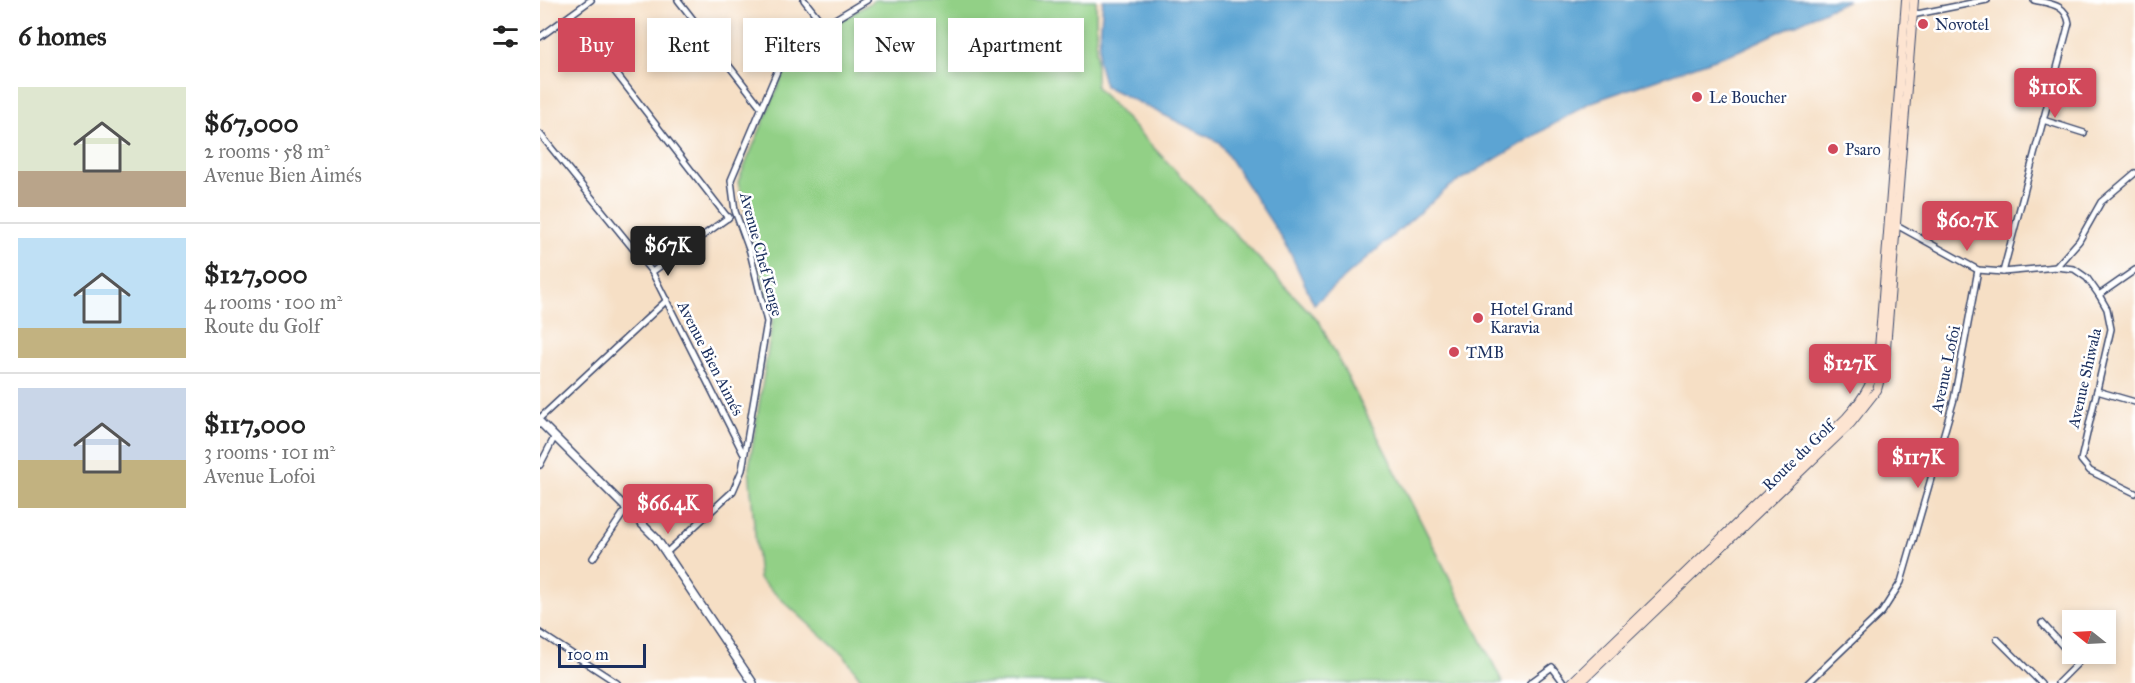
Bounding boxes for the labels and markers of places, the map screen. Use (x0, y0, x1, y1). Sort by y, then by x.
place label: Novotel (1935, 15, 1989, 34)
marker: Novotel (1916, 17, 1930, 31)
pin: $110K (2013, 68, 2097, 119)
place label: Le Boucher (1709, 88, 1786, 107)
marker: Le Boucher (1690, 90, 1704, 104)
place label: Psaro (1845, 140, 1881, 159)
marker: Psaro (1826, 142, 1840, 156)
pin: $60.7K (1918, 201, 2016, 252)
pin: $67K (632, 226, 704, 277)
place label: Hotel Grand Karavia (1490, 300, 1573, 337)
marker: Hotel Grand Karavia (1471, 311, 1485, 325)
place label: TMB (1466, 343, 1504, 362)
pin: $127K (1808, 344, 1892, 395)
marker: TMB (1447, 345, 1461, 359)
pin: $117K (1876, 438, 1960, 489)
pin: $66.4K (619, 484, 717, 535)

